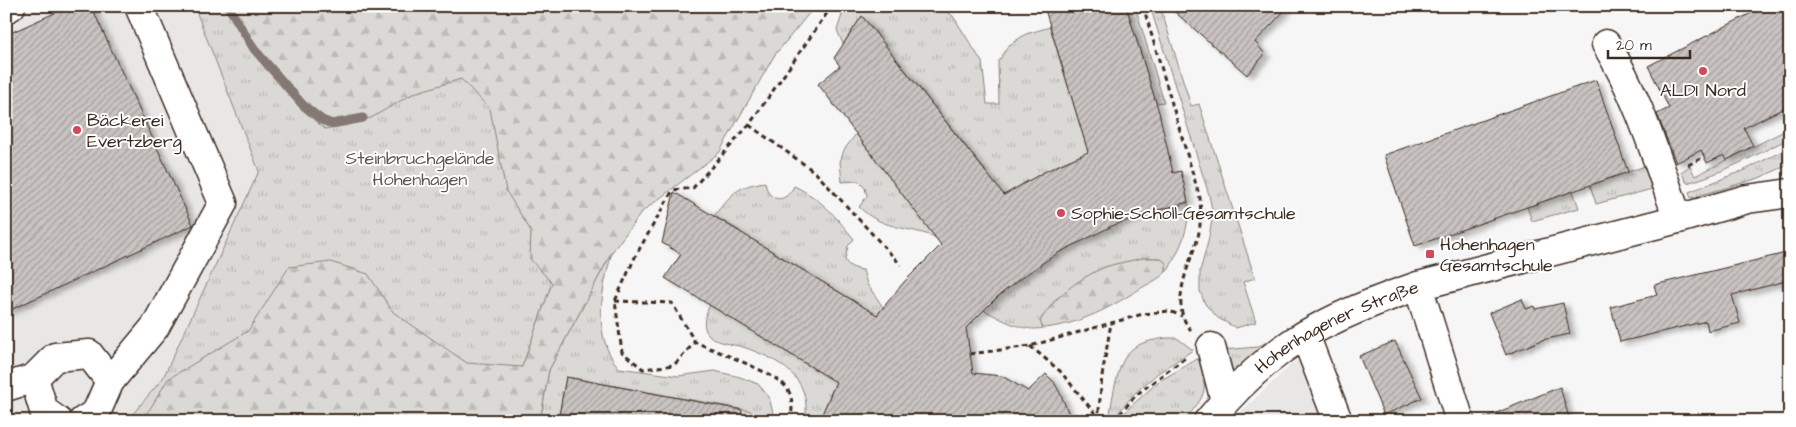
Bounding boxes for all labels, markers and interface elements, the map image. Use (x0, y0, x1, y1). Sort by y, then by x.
scale bar (1608, 28, 1691, 60)
text: 20 m (1616, 35, 1652, 56)
marker: ALDI Nord (1697, 65, 1709, 77)
place label: ALDI Nord (1660, 78, 1746, 103)
place label: Bäckerei Evertzberg (87, 108, 182, 155)
marker: Bäckerei Evertzberg (71, 124, 83, 136)
park label: Steinbruchgelände Hohenhagen (346, 146, 495, 193)
place label: Sophie-Scholl-Gesamtschule (1071, 201, 1296, 226)
marker: Sophie-Scholl-Gesamtschule (1055, 207, 1067, 219)
place label: Hohenhagen Gesamtschule (1440, 232, 1553, 278)
marker: Hohenhagen Gesamtschule (1424, 248, 1436, 260)
street label: Hohenhagener Straße (1249, 274, 1422, 379)

